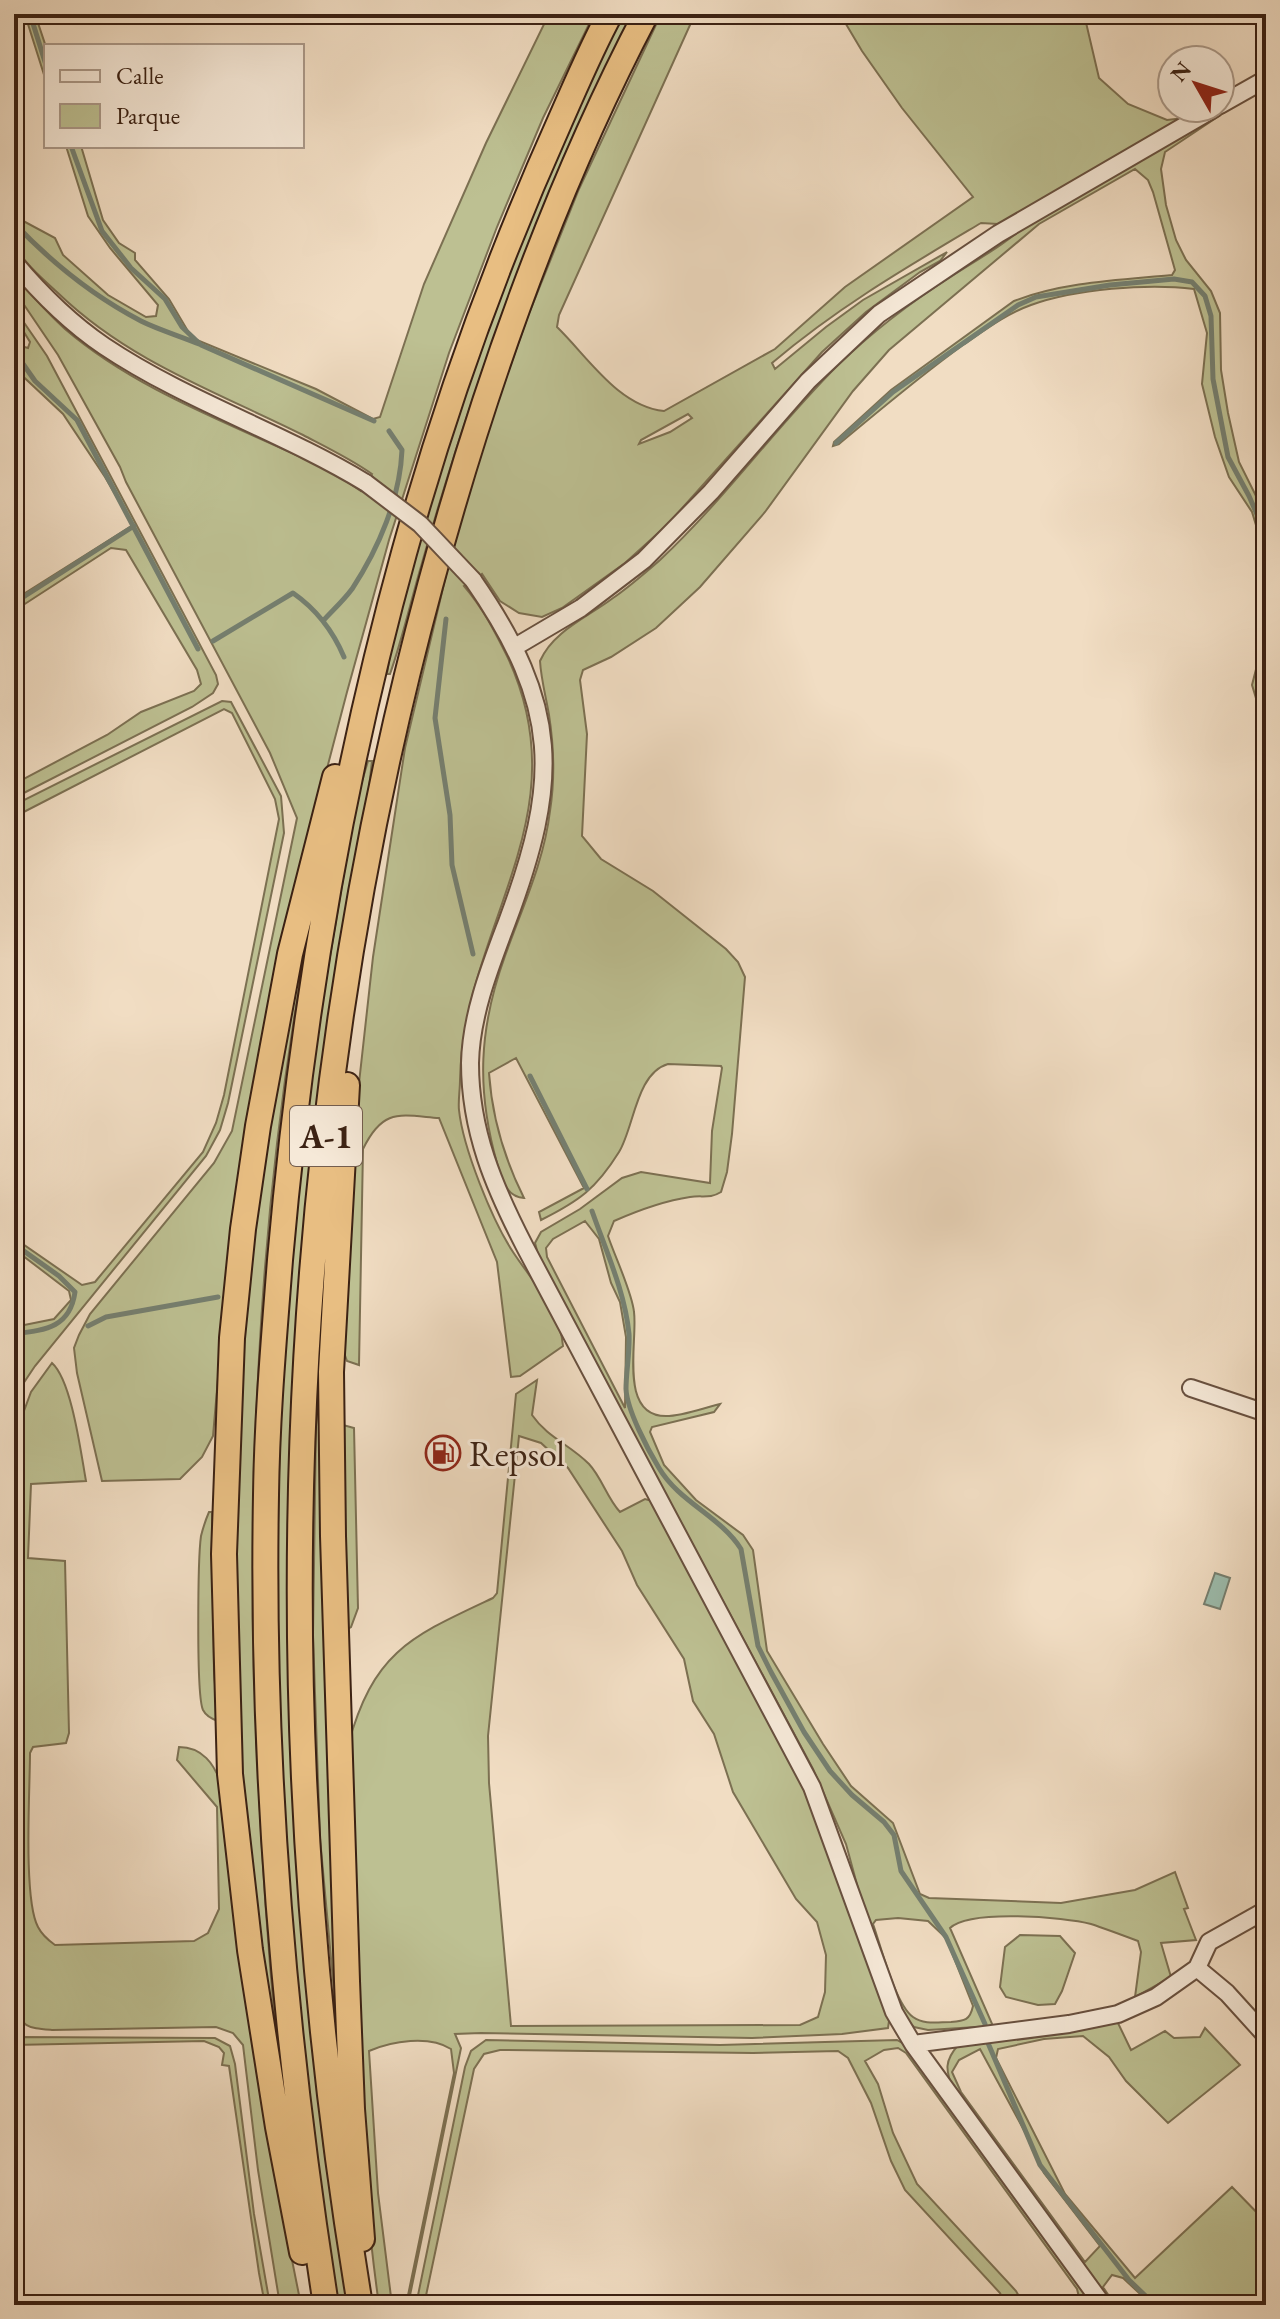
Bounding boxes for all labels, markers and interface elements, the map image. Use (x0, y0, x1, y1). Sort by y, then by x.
legend (44, 44, 304, 148)
north arrow (1156, 44, 1236, 124)
text: N (1164, 56, 1198, 88)
text: Calle (116, 60, 164, 91)
text: Parque (116, 100, 180, 131)
road number: A-1 (290, 1106, 362, 1166)
place label: Repsol (469, 1430, 565, 1477)
fuel station icon: Repsol (424, 1434, 462, 1472)

